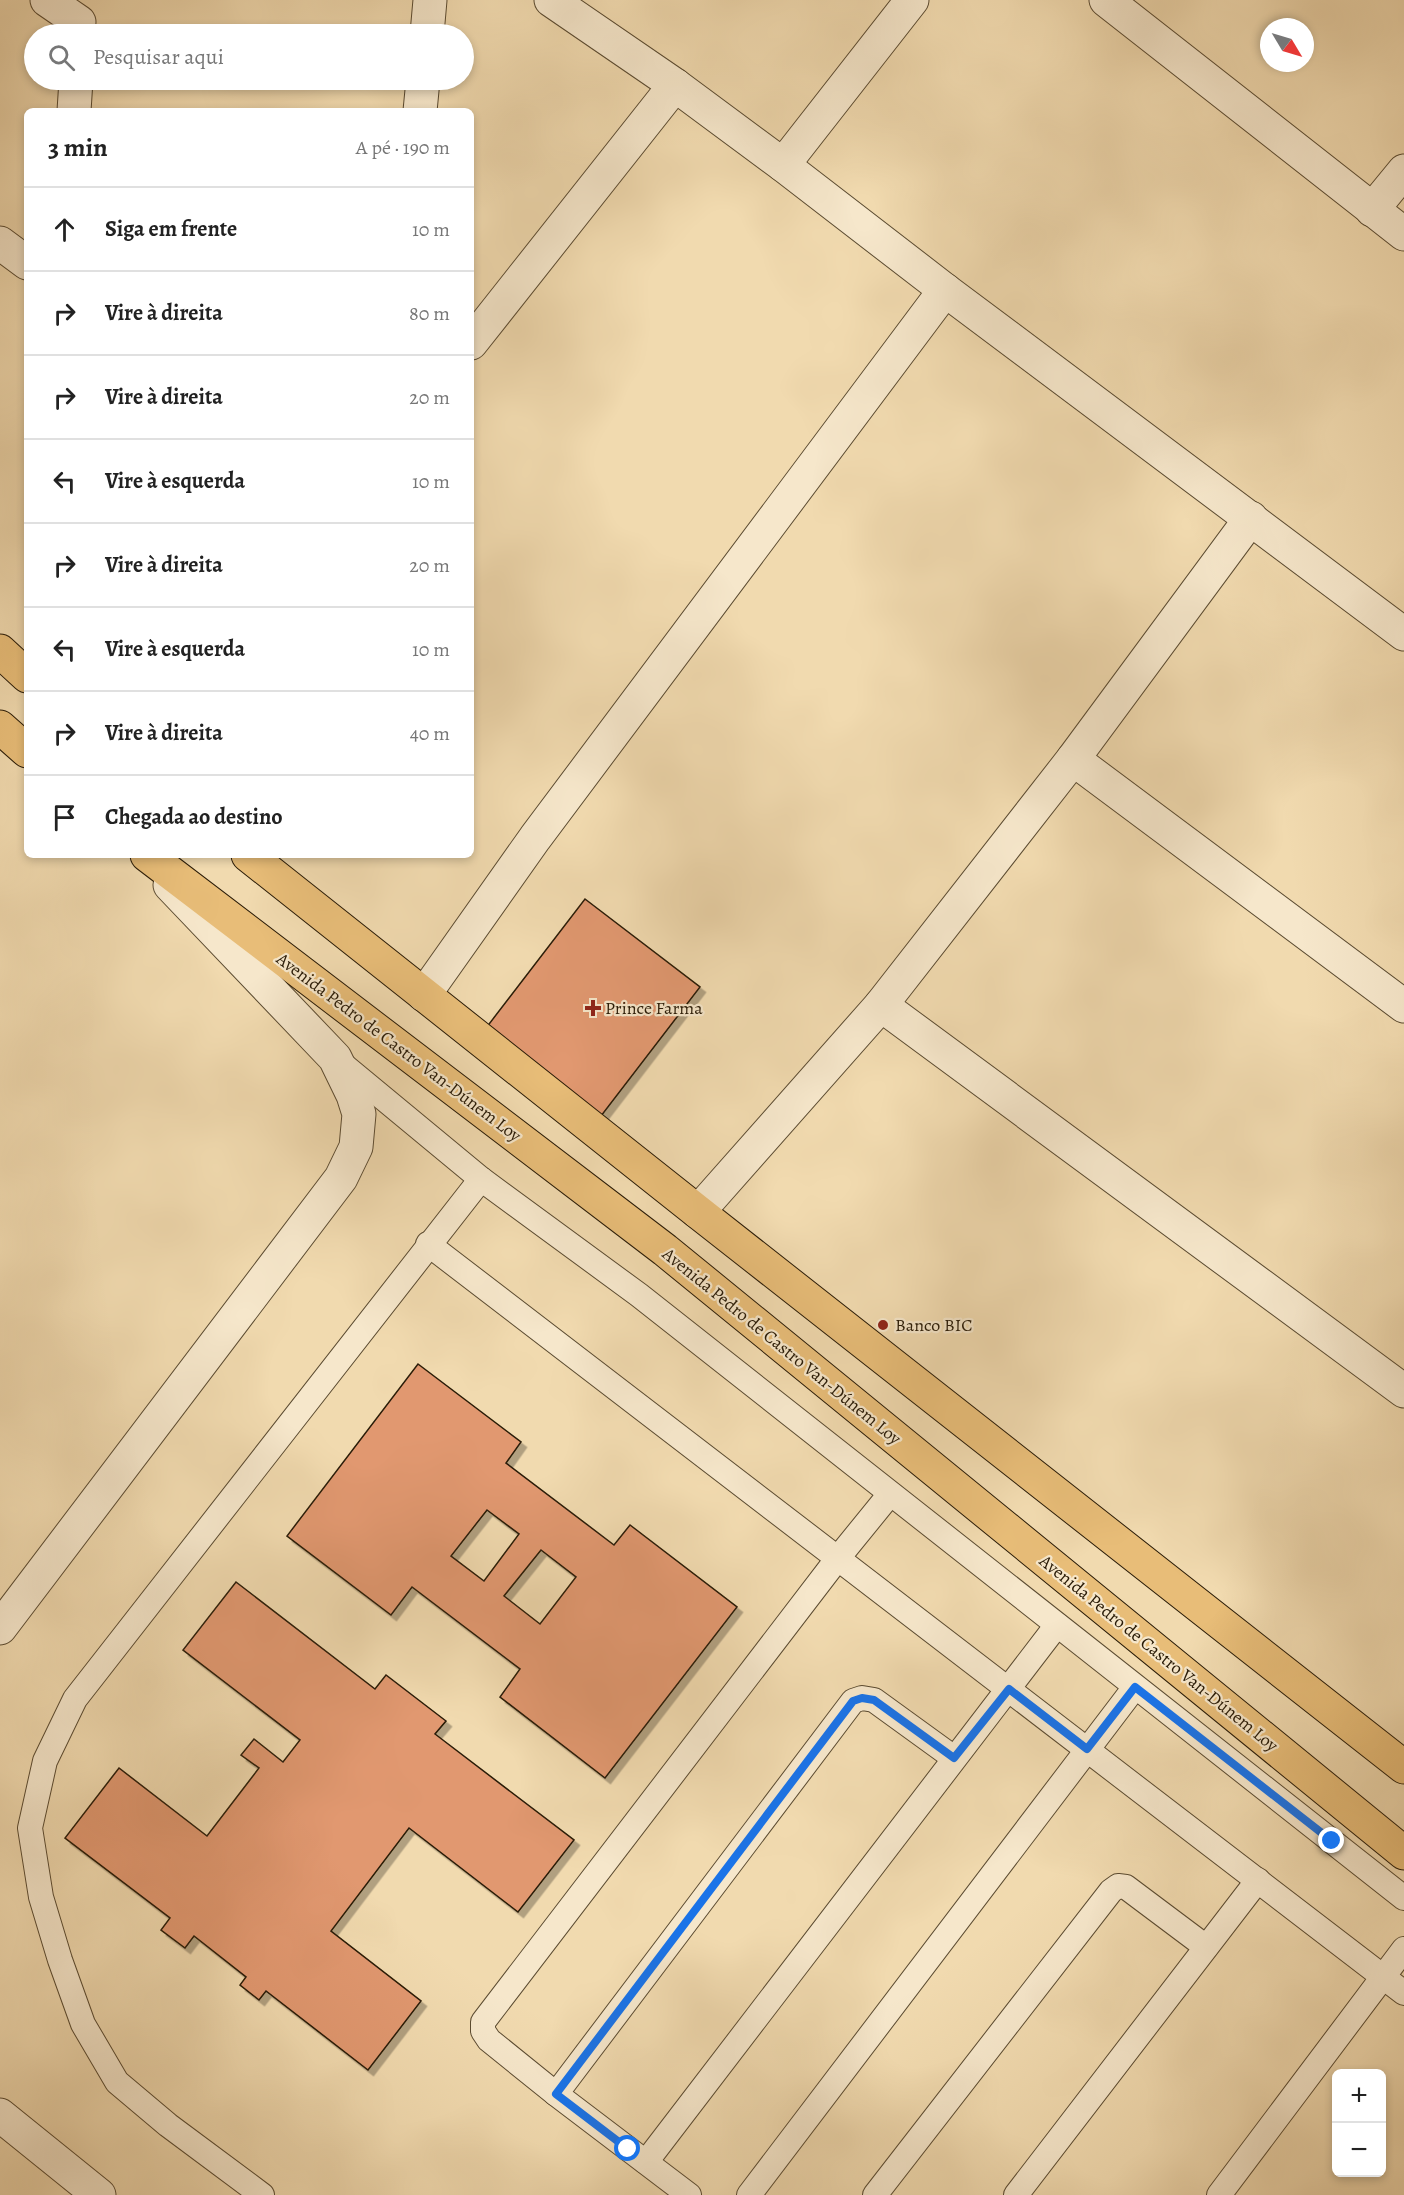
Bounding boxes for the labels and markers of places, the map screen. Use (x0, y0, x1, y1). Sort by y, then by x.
place label: Prince Farma (605, 996, 703, 1020)
marker: Prince Farma (586, 1001, 600, 1015)
place label: Banco BIC (895, 1313, 972, 1337)
marker: Banco BIC (876, 1318, 890, 1332)

